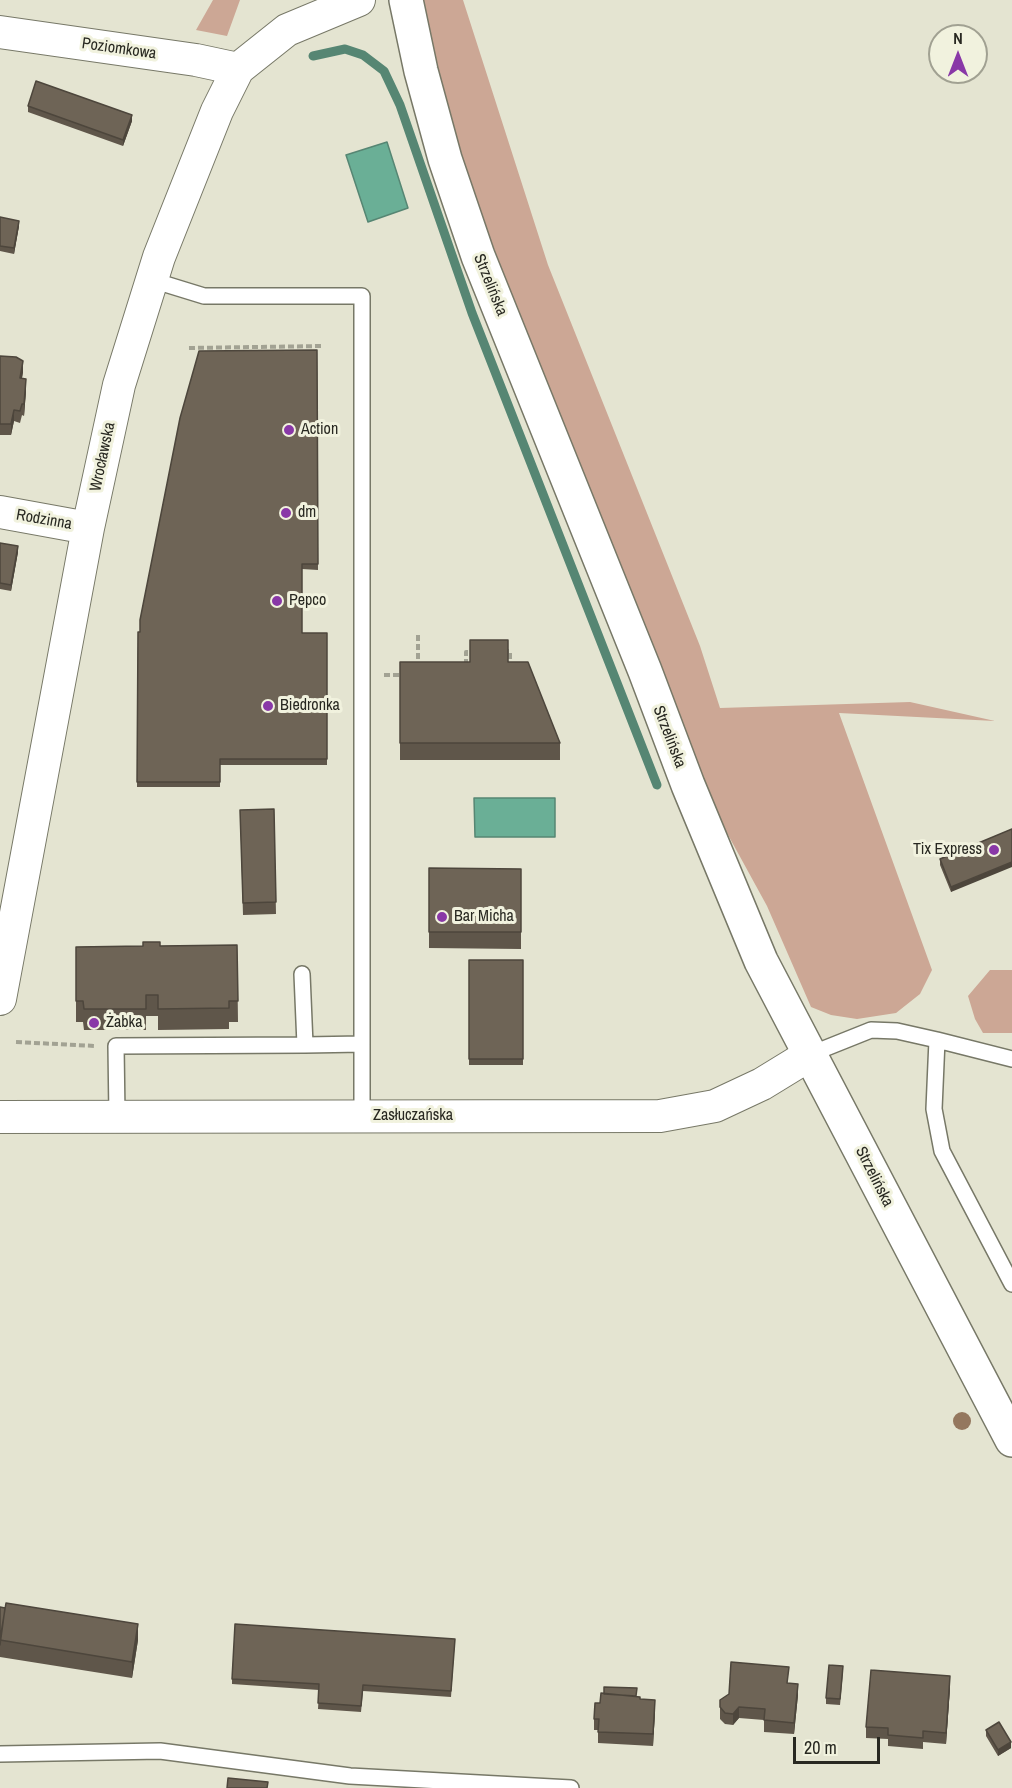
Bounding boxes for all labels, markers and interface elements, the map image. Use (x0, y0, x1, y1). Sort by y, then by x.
north arrow (928, 24, 988, 84)
text: N (953, 27, 963, 49)
street label: Poziomkowa (80, 34, 158, 64)
street label: Strzelińska (469, 251, 511, 319)
place label: Action (301, 420, 338, 440)
street label: Wrocławska (86, 421, 120, 493)
marker: Action (282, 423, 296, 437)
place label: dm (298, 503, 316, 523)
street label: Rodzinna (15, 506, 73, 534)
marker: dm (279, 506, 293, 520)
place label: Pepco (289, 591, 326, 611)
marker: Pepco (270, 594, 284, 608)
place label: Biedronka (280, 696, 340, 716)
marker: Biedronka (261, 699, 275, 713)
street label: Strzelińska (648, 703, 690, 771)
place label: Tix Express (913, 840, 982, 860)
marker: Tix Express (987, 843, 1001, 857)
place label: Bar Micha (454, 907, 514, 927)
marker: Bar Micha (435, 910, 449, 924)
place label: Żabka (106, 1013, 142, 1033)
marker: Żabka (87, 1016, 101, 1030)
street label: Zasłuczańska (373, 1106, 453, 1126)
street label: Strzelińska (851, 1144, 897, 1210)
scale bar (796, 1725, 883, 1763)
text: 20 m (804, 1735, 837, 1760)

